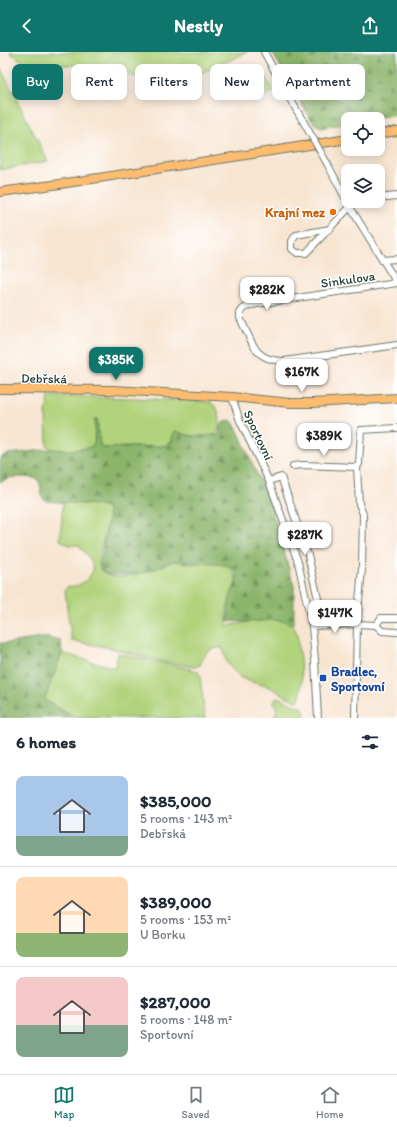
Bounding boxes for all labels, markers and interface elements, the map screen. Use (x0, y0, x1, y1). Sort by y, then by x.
icon: back (16, 15, 38, 37)
text: Nestly (174, 15, 223, 37)
icon: share (359, 15, 381, 37)
chip: Buy (12, 64, 63, 100)
chip: Rent (71, 64, 127, 100)
chip: Filters (135, 64, 202, 100)
chip: New (210, 64, 264, 100)
chip: Apartment (272, 64, 365, 100)
map controls (341, 112, 385, 208)
button: locate (341, 112, 385, 156)
button: layers (341, 164, 385, 208)
place label: Krajní mez (265, 205, 326, 221)
marker: Krajní mez (328, 207, 338, 217)
street label: Sinkulova (320, 268, 376, 291)
pin: $282K (239, 277, 295, 311)
text: $282K (249, 282, 285, 297)
pin: $385K (88, 347, 144, 381)
text: $385K (98, 352, 134, 367)
pin: $167K (274, 359, 330, 393)
text: $167K (285, 364, 319, 379)
street label: Debřská (21, 371, 67, 386)
street label: Sportovní (240, 408, 277, 463)
pin: $389K (296, 423, 352, 457)
text: $389K (306, 428, 342, 443)
pin: $287K (277, 522, 333, 556)
text: $287K (287, 527, 323, 542)
pin: $147K (307, 600, 363, 634)
text: $147K (317, 605, 353, 620)
place label: Bradlec, Sportovní (331, 664, 385, 695)
marker: Bradlec, Sportovní (318, 673, 328, 683)
icon: filters (359, 731, 381, 753)
text: 6 homes (16, 732, 76, 752)
text: $385,000 (140, 791, 212, 811)
icon: home (48, 792, 96, 840)
text: 5 rooms · 143 m² (140, 811, 232, 826)
text: Debřská (140, 826, 186, 841)
text: $389,000 (140, 892, 212, 912)
icon: home (48, 893, 96, 941)
text: 5 rooms · 153 m² (140, 912, 231, 927)
text: U Borku (140, 927, 186, 942)
text: $287,000 (140, 992, 211, 1012)
icon: home (48, 993, 96, 1041)
text: 5 rooms · 148 m² (140, 1012, 232, 1027)
text: Sportovní (140, 1027, 194, 1042)
tab: Map (53, 1084, 75, 1121)
tab: Saved (182, 1084, 210, 1121)
tab: Home (316, 1084, 344, 1121)

